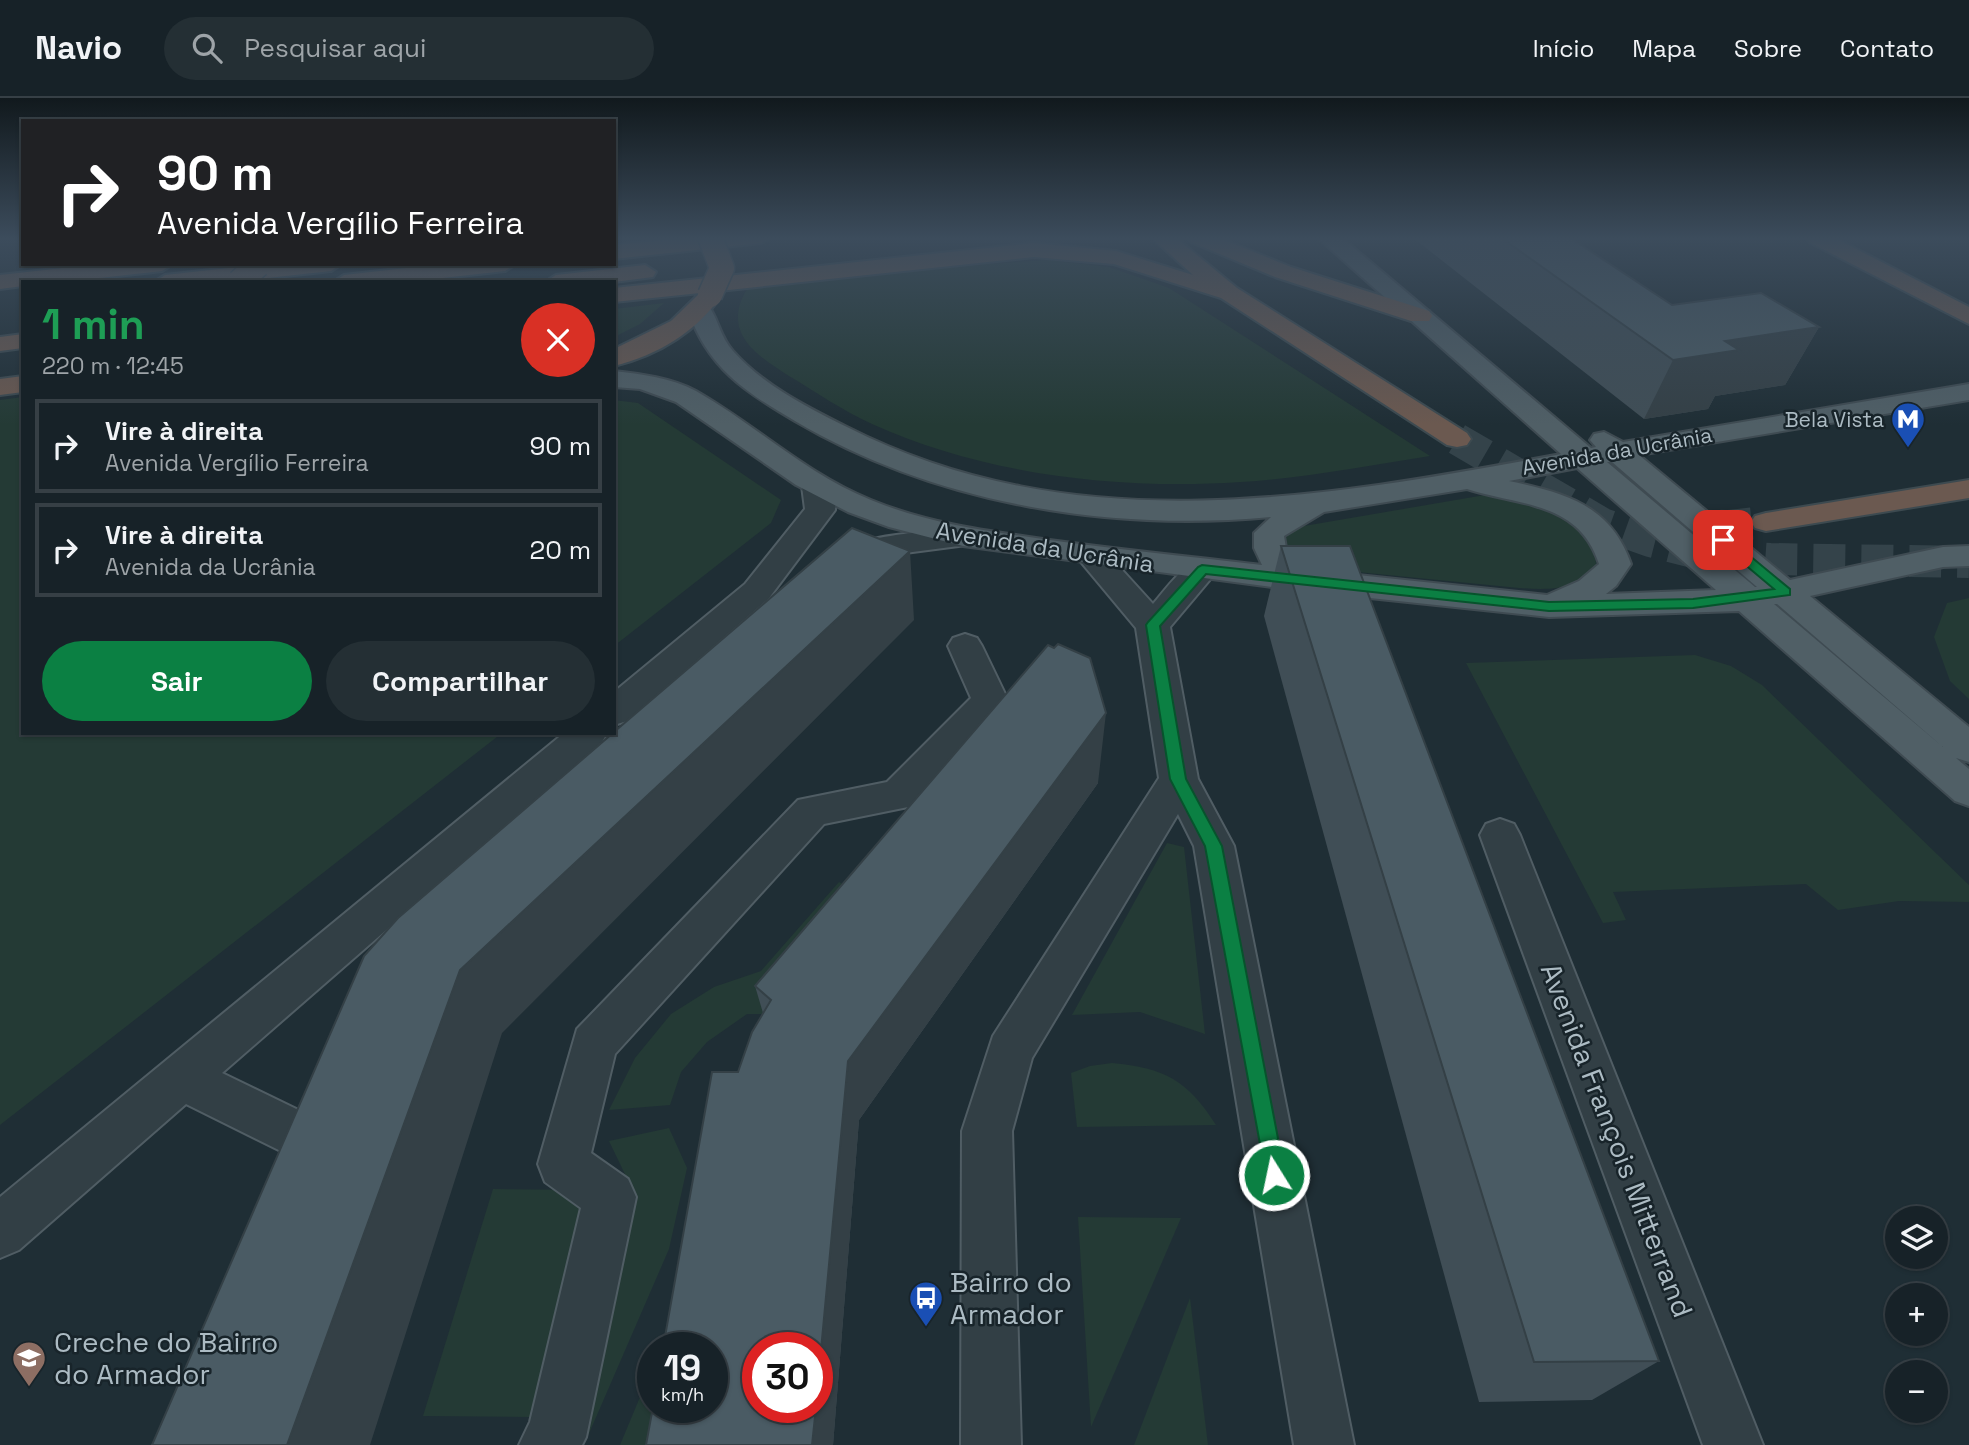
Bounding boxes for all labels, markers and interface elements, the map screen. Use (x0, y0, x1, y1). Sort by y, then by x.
search box (164, 17, 654, 80)
text: Navio (35, 27, 122, 69)
icon: search (188, 29, 226, 67)
text: Pesquisar aqui (244, 31, 426, 65)
text: Início (1533, 33, 1594, 64)
text: Mapa (1632, 33, 1696, 64)
text: Sobre (1734, 33, 1802, 64)
text: Contato (1840, 33, 1934, 64)
text: 90 m (157, 142, 273, 204)
icon: right (42, 147, 133, 238)
text: Avenida Vergílio Ferreira (157, 203, 524, 243)
text: 1 min (42, 298, 145, 351)
button: close (521, 303, 595, 377)
text: 220 m · 12:45 (42, 351, 184, 381)
metro station icon: Bela Vista (1889, 400, 1927, 449)
place label: Bela Vista (1785, 406, 1884, 433)
text: Vire à direita (105, 414, 263, 448)
street label: Avenida da Ucrânia (1520, 421, 1714, 481)
icon: right (46, 427, 84, 465)
text: 90 m (529, 429, 591, 463)
text: Avenida Vergílio Ferreira (105, 448, 369, 478)
pin (1693, 510, 1753, 570)
street label: Avenida da Ucrânia (934, 514, 1156, 580)
text: Vire à direita (105, 518, 263, 552)
icon: arrive (1704, 521, 1742, 559)
icon: right (46, 531, 84, 569)
text: 20 m (530, 533, 591, 567)
text: Avenida da Ucrânia (105, 552, 316, 582)
button: Sair (42, 641, 312, 721)
button: Compartilhar (326, 641, 595, 721)
street label: Avenida François Mitterrand (1533, 958, 1701, 1322)
position arrow (1237, 1138, 1311, 1212)
map controls (1885, 1206, 1948, 1423)
button: layers (1885, 1206, 1948, 1269)
place label: Bairro do Armador (950, 1264, 1072, 1332)
bus stop icon: Bairro do Armador (907, 1279, 945, 1328)
button: + (1885, 1283, 1948, 1346)
place label: Creche do Bairro do Armador (54, 1324, 278, 1392)
speed limit sign: 30 (742, 1332, 833, 1423)
school or university icon: Creche do Bairro do Armador (10, 1339, 48, 1388)
text: 19 (664, 1346, 701, 1390)
button: − (1885, 1360, 1948, 1423)
text: km/h (661, 1383, 704, 1406)

